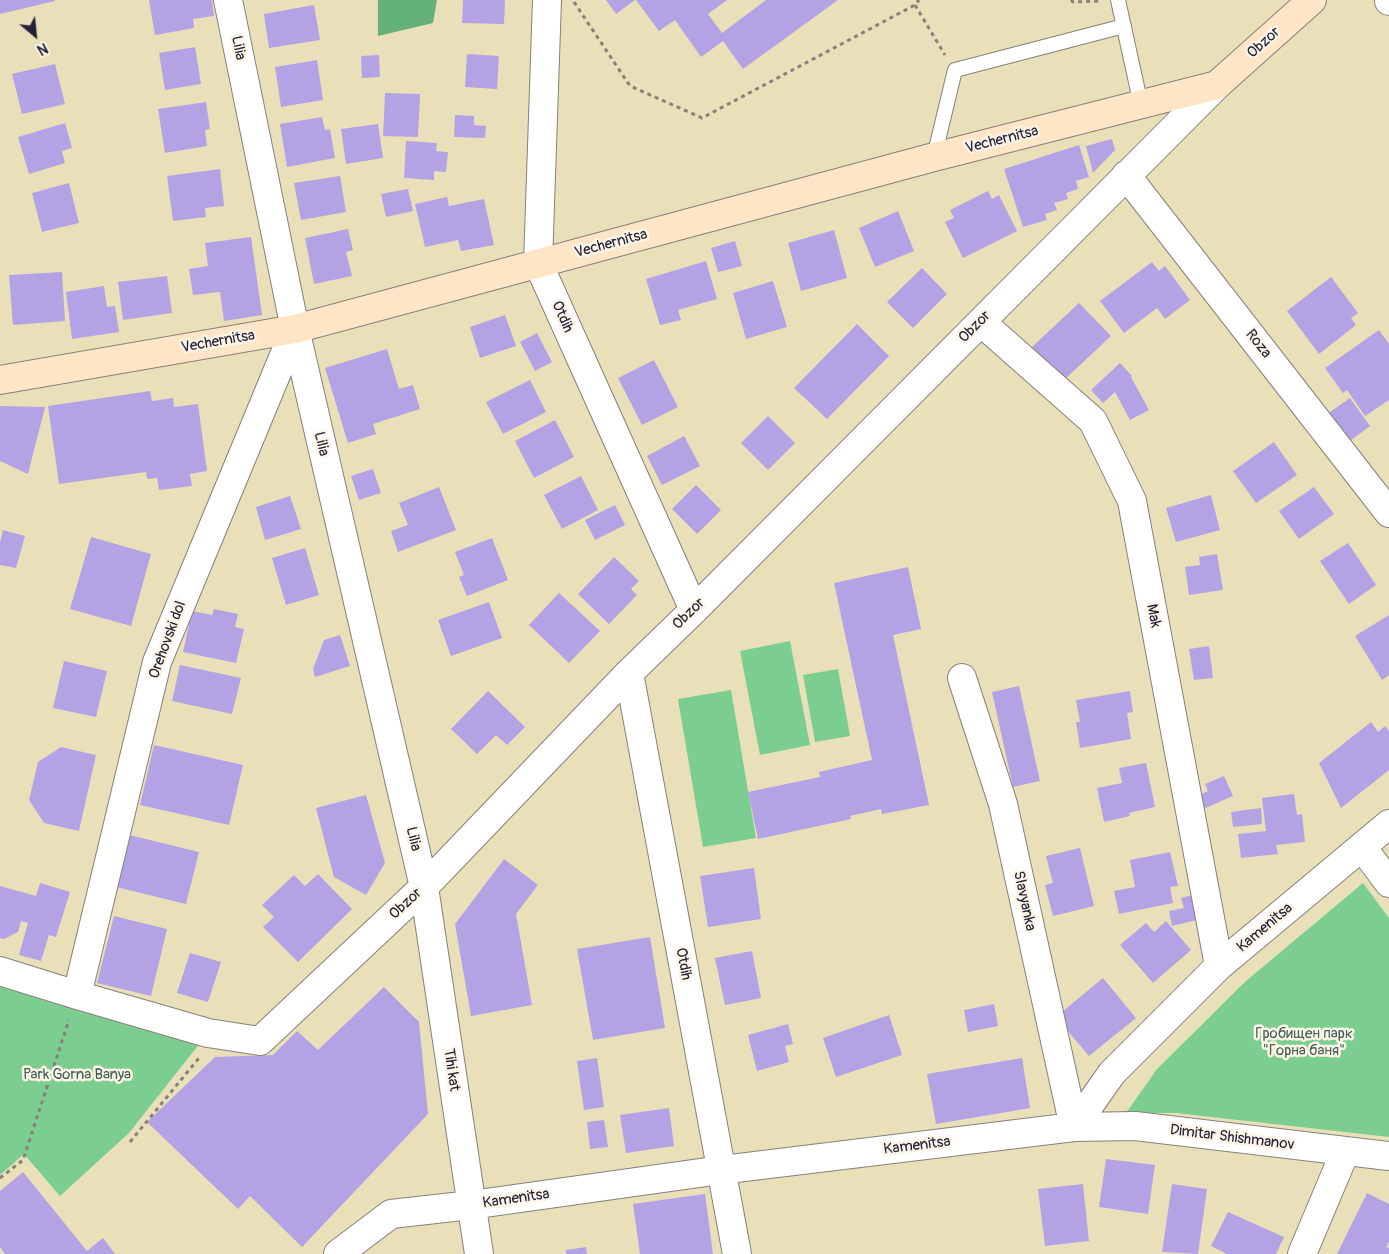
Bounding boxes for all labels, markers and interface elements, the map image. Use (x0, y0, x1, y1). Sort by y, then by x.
north arrow (10, 10, 60, 60)
street label: Obzor (1244, 24, 1284, 62)
street label: Lilia (227, 34, 249, 62)
text: N (34, 39, 50, 58)
street label: Vechernitsa (964, 122, 1040, 158)
street label: Vechernitsa (573, 226, 649, 262)
street label: Otdih (547, 298, 577, 336)
street label: Obzor (955, 307, 995, 347)
street label: Roza (1241, 326, 1275, 362)
street label: Vechernitsa (180, 327, 256, 357)
street label: Lilia (309, 430, 333, 458)
street label: Obzor (669, 594, 709, 634)
street label: Orehovski dol (146, 599, 190, 681)
street label: Mak (1142, 602, 1164, 630)
street label: Lilia (401, 825, 425, 853)
street label: Slavyanka (1009, 869, 1039, 933)
street label: Obzor (386, 884, 426, 924)
street label: Kamenitsa (1233, 899, 1297, 957)
street label: Otdih (671, 946, 695, 982)
park label: Гробищен парк "Горна баня" (1255, 1025, 1353, 1060)
street label: Tihi kat (439, 1047, 463, 1093)
park label: Park Gorna Banya (23, 1066, 131, 1084)
street label: Dimitar Shishmanov (1169, 1121, 1295, 1155)
street label: Kamenitsa (882, 1133, 952, 1159)
street label: Kamenitsa (481, 1185, 551, 1213)

